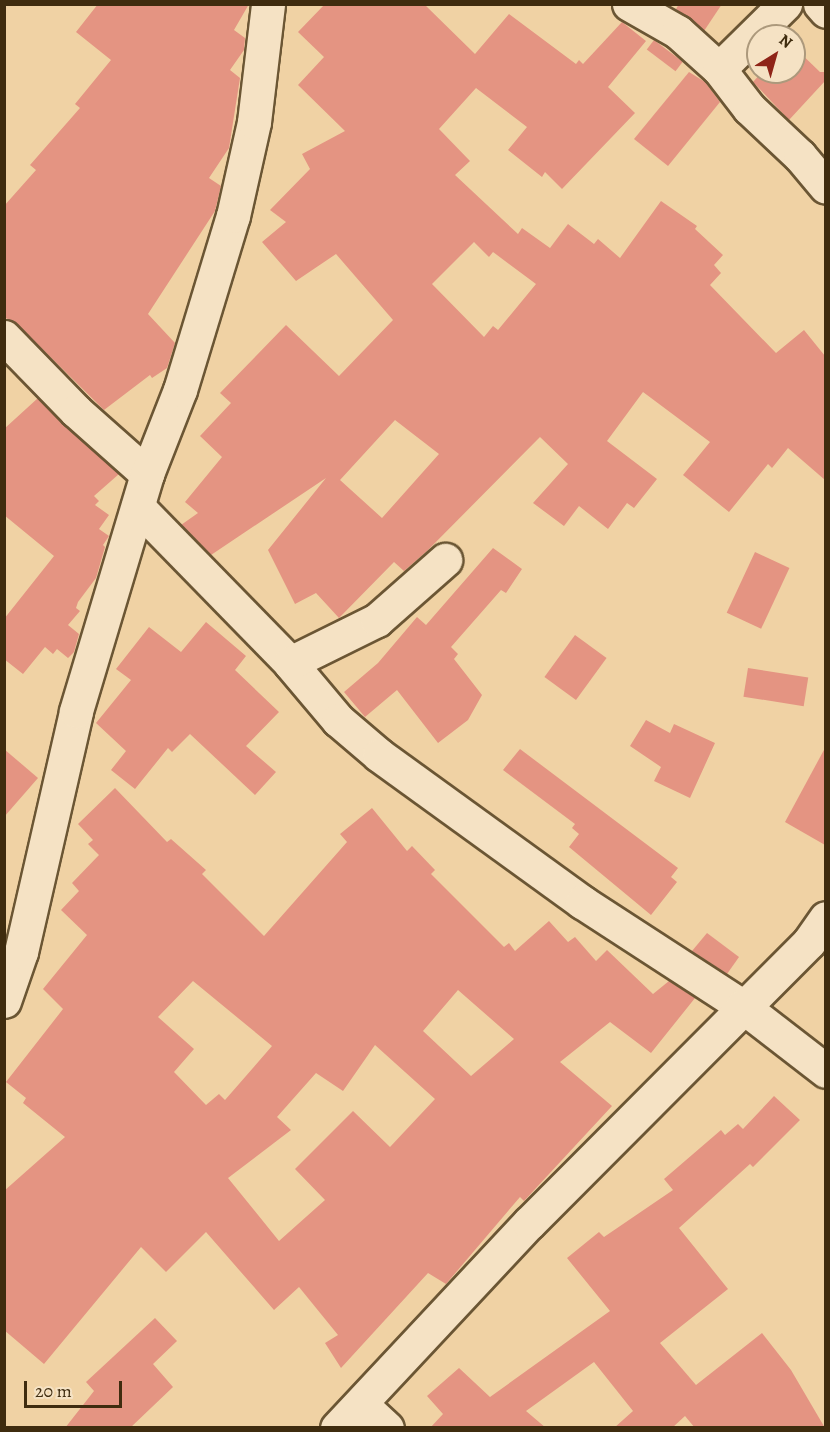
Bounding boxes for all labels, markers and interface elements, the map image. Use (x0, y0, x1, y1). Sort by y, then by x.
north arrow (746, 24, 806, 84)
text: N (774, 29, 797, 54)
scale bar (27, 1369, 124, 1407)
text: 20 m (35, 1379, 72, 1403)

